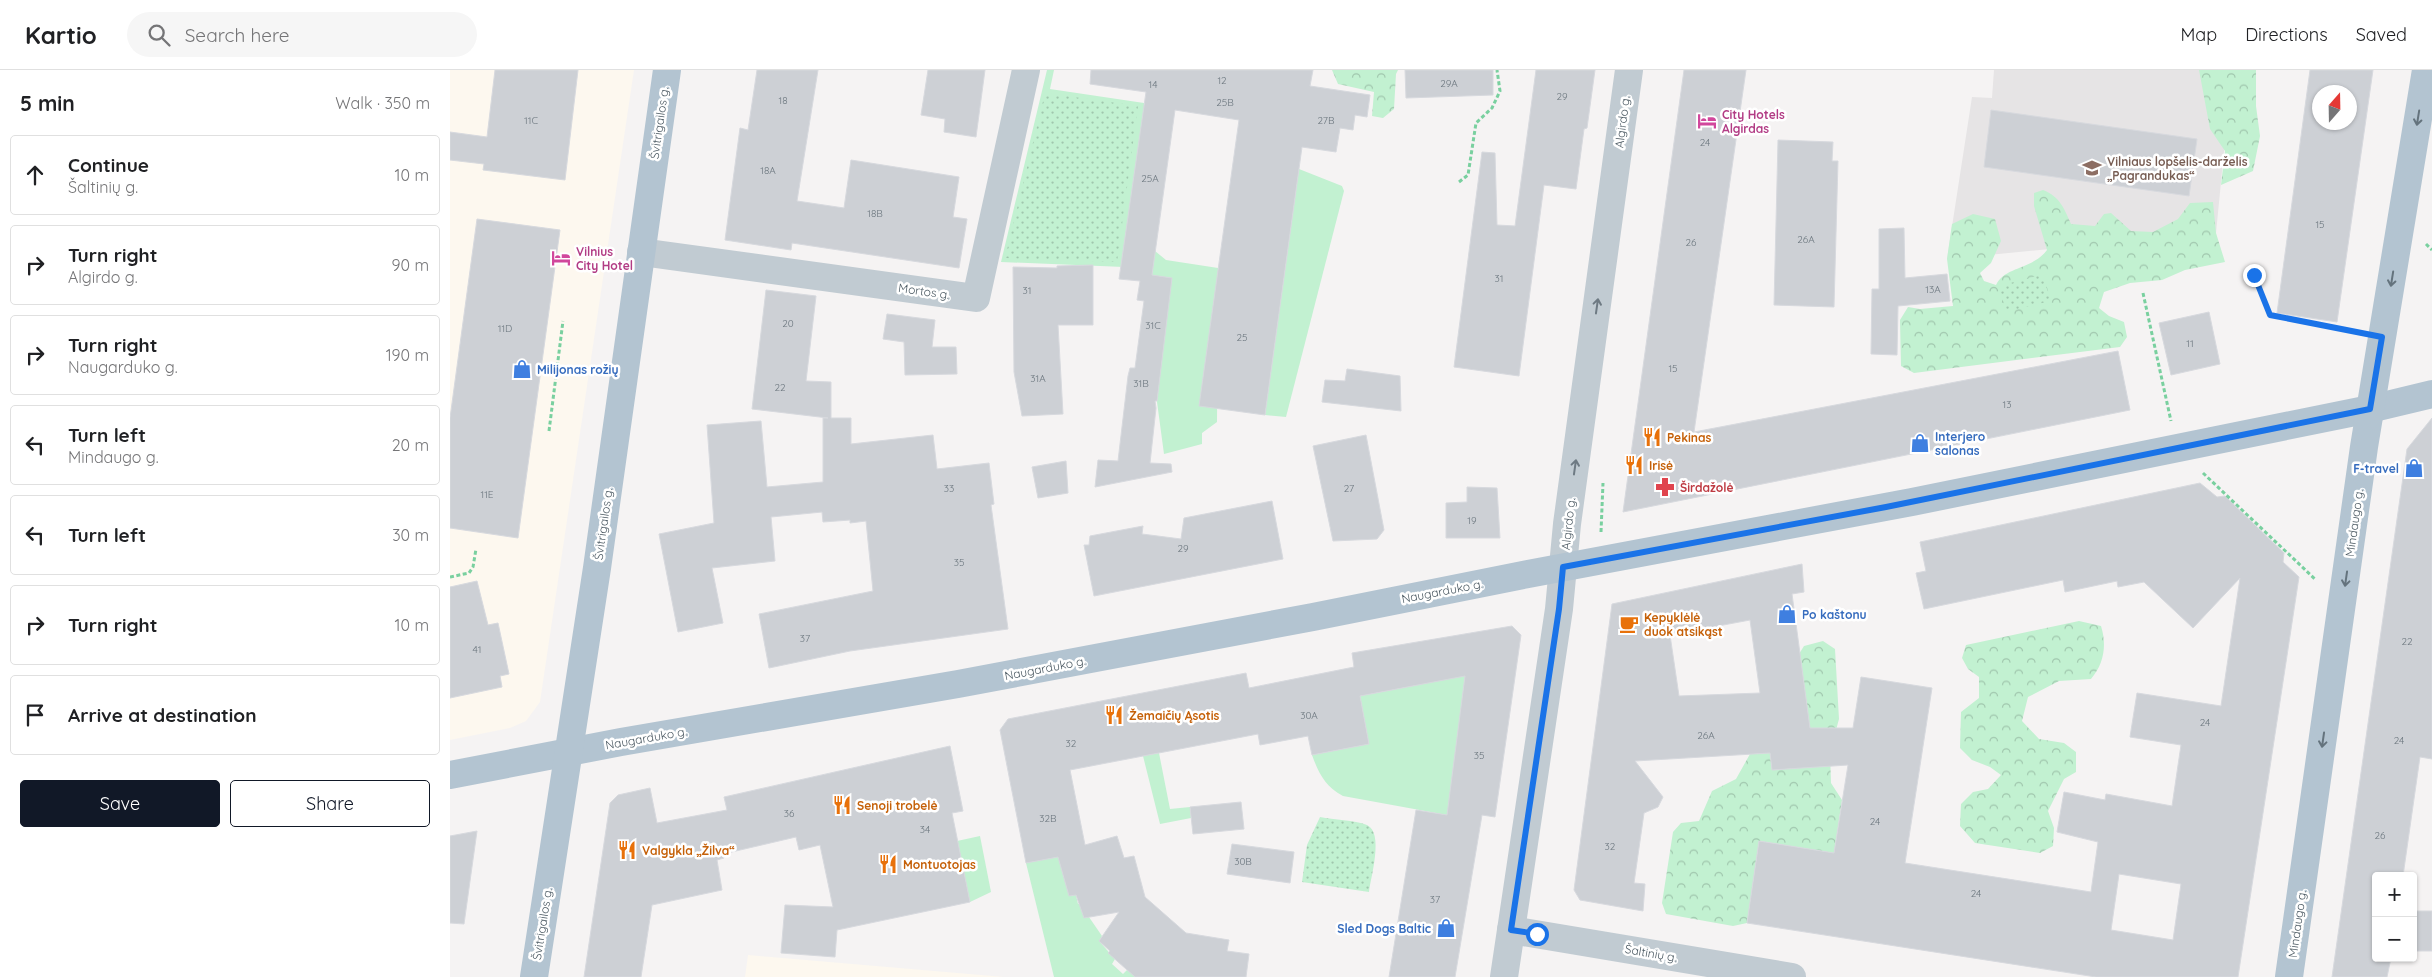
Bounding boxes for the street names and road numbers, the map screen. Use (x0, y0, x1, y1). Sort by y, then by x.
street label: Švitrigailos g. (647, 86, 671, 160)
street label: Algirdo g. (1611, 95, 1633, 149)
street label: Mortos g. (897, 280, 951, 302)
street label: Švitrigailos g. (591, 487, 615, 561)
street label: Mindaugo g. (2342, 488, 2366, 558)
street label: Algirdo g. (1558, 497, 1578, 551)
street label: Naugarduko g. (1400, 576, 1484, 606)
street label: Naugarduko g. (1003, 653, 1087, 683)
street label: Naugarduko g. (604, 723, 688, 753)
street label: Švitrigailos g. (529, 887, 555, 961)
street label: Mindaugo g. (2285, 889, 2309, 959)
street label: Šaltinių g. (1624, 941, 1678, 965)

